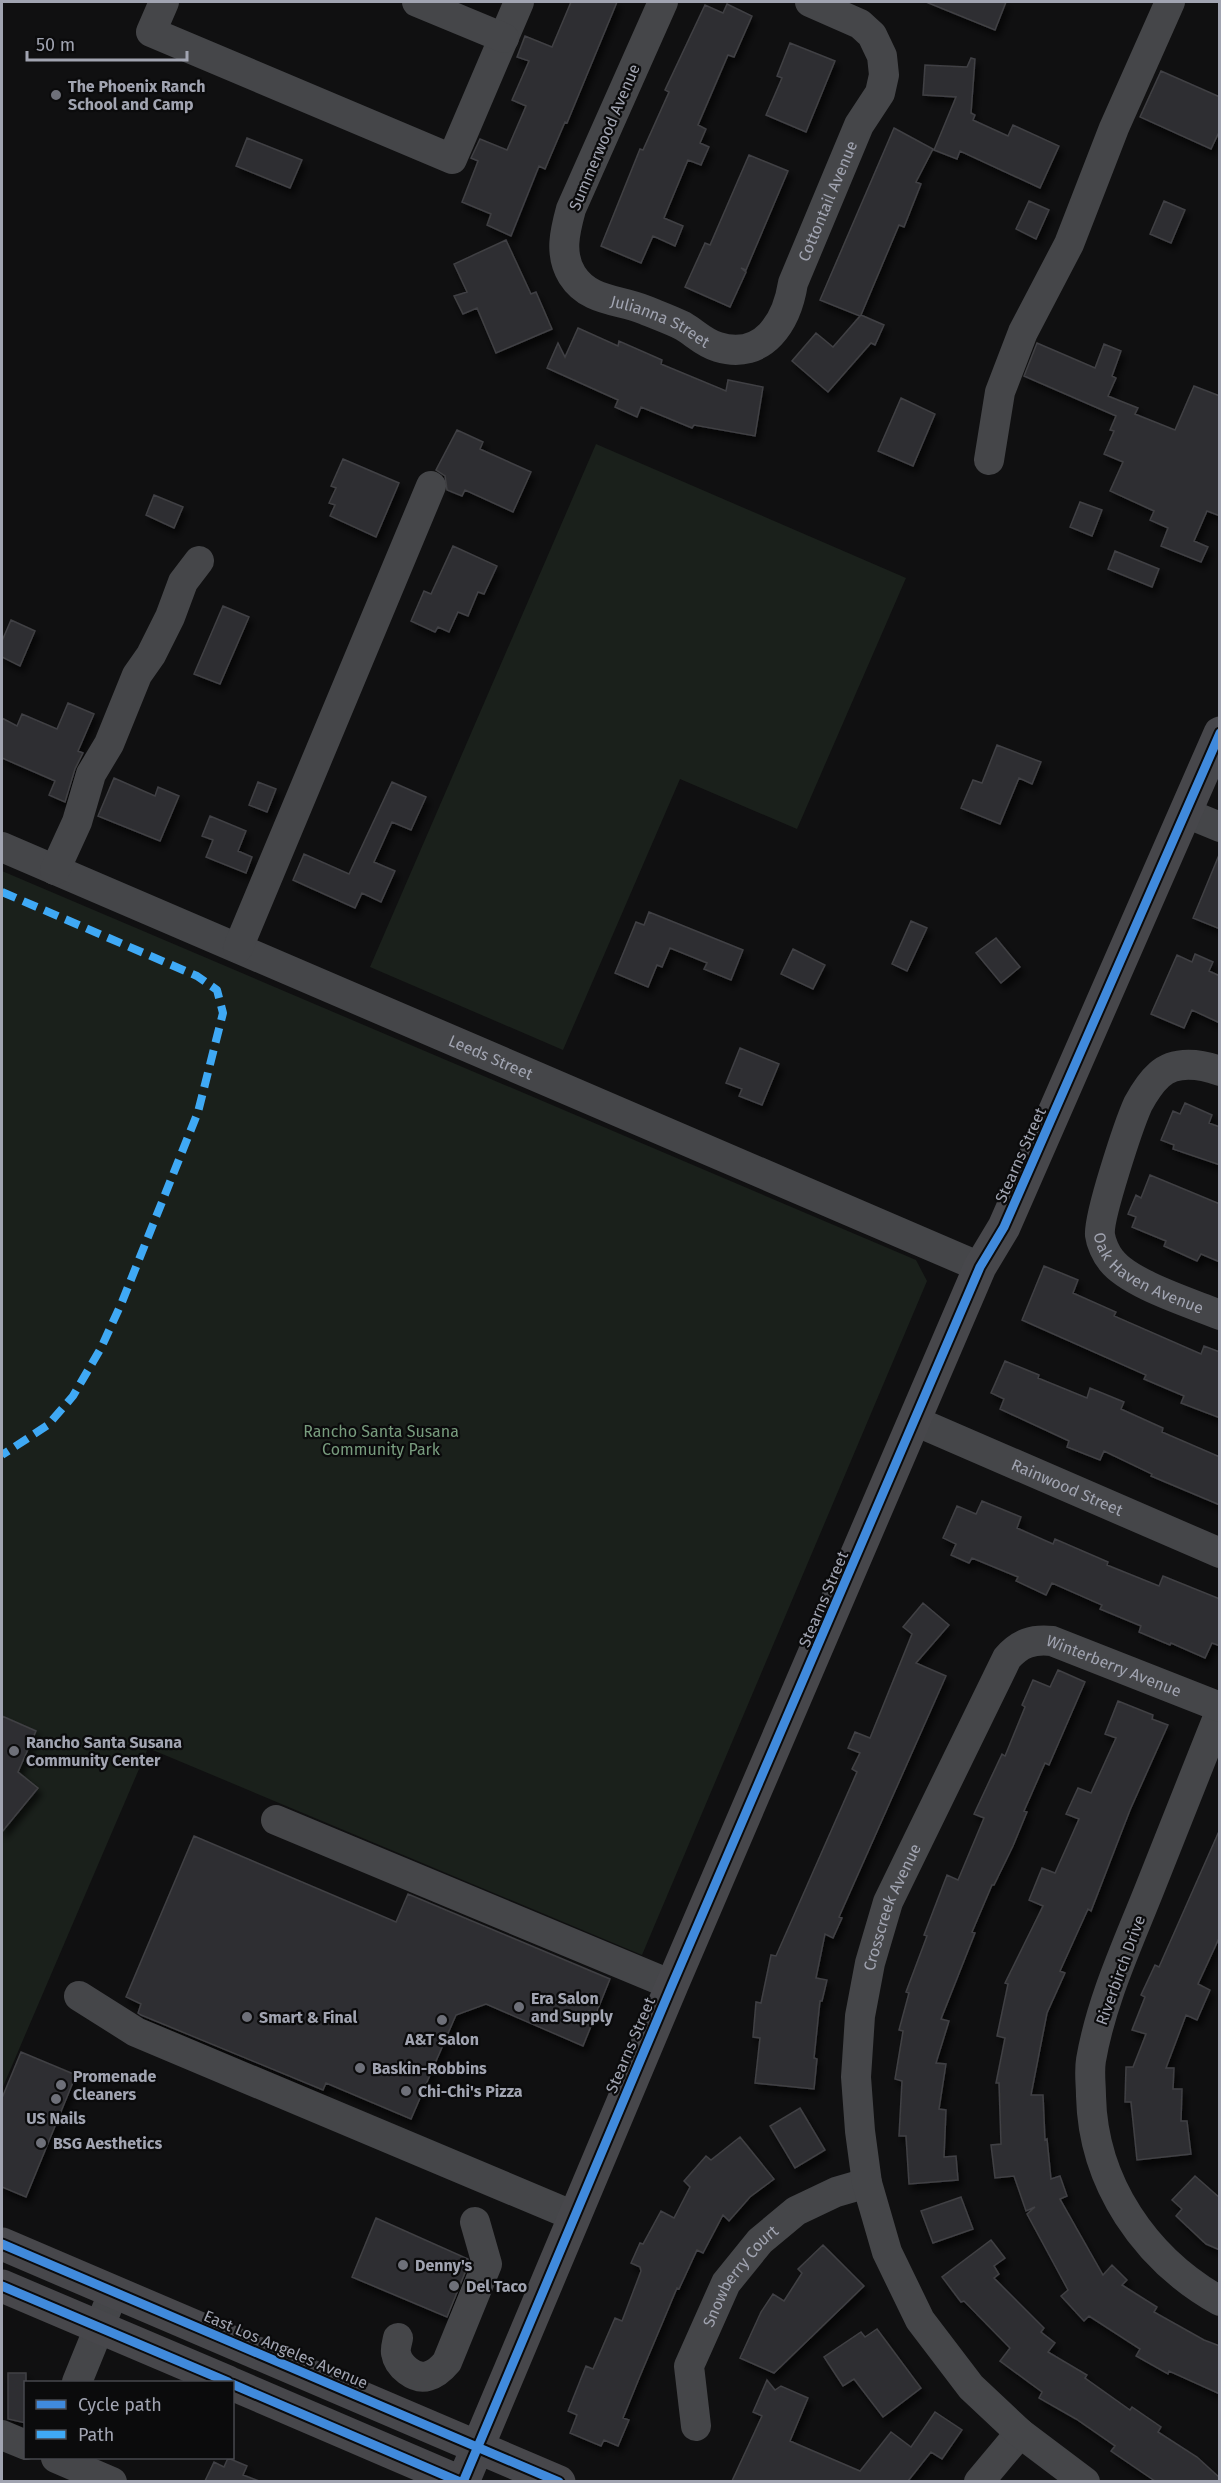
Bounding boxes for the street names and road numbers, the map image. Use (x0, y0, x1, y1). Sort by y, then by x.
street label: Summerwood Avenue (565, 61, 644, 213)
street label: Cottontail Avenue (794, 138, 861, 264)
street label: Julianna Street (609, 291, 713, 352)
street label: Leeds Street (446, 1031, 536, 1084)
street label: Stearns Street (991, 1104, 1050, 1206)
street label: Oak Haven Avenue (1090, 1231, 1206, 1318)
street label: Rainwood Street (1008, 1455, 1126, 1520)
street label: Stearns Street (795, 1548, 852, 1650)
street label: Winterberry Avenue (1044, 1631, 1184, 1701)
street label: Crosscreek Avenue (860, 1841, 925, 1972)
street label: Riverbirch Drive (1092, 1913, 1149, 2028)
street label: Stearns Street (602, 1994, 659, 2096)
street label: Snowberry Court (699, 2221, 782, 2330)
street label: East Los Angeles Avenue (201, 2306, 371, 2393)

